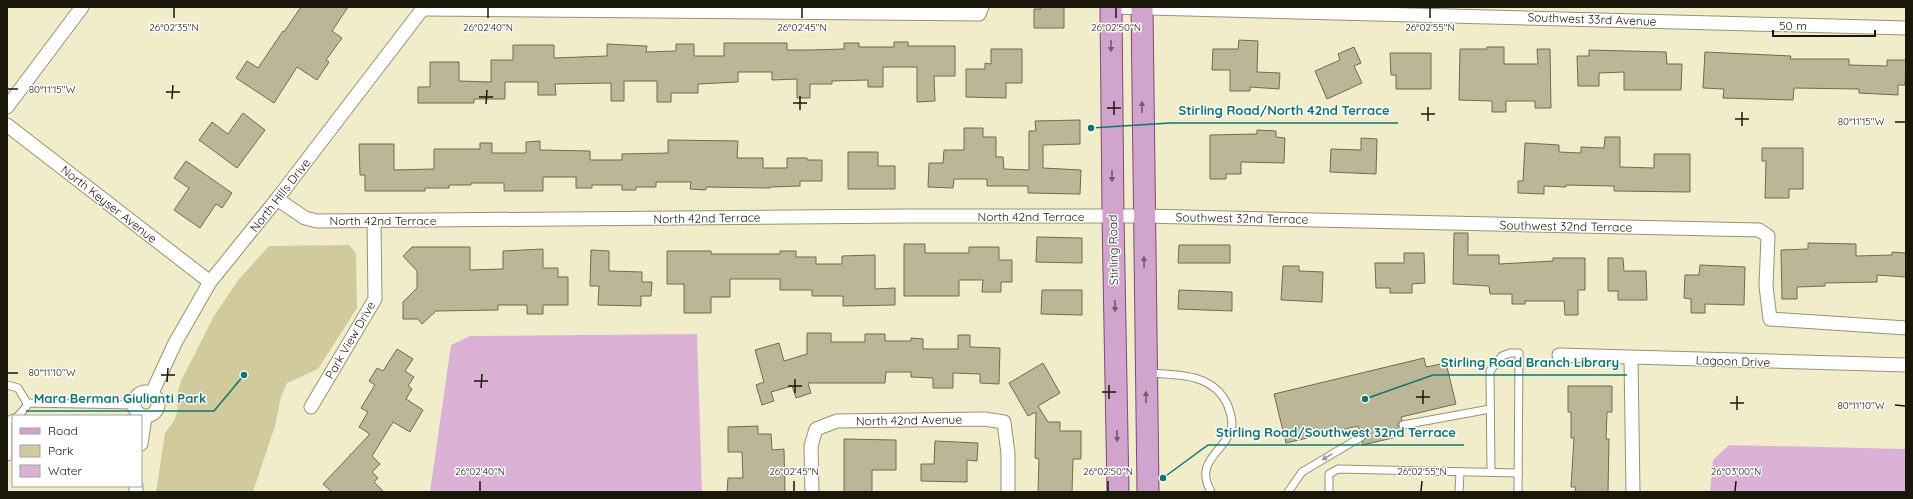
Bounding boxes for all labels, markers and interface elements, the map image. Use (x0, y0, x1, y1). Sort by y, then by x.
street label: Southwest 33rd Avenue (1527, 9, 1657, 29)
scale bar (1773, 12, 1875, 38)
text: 50 m (1779, 18, 1807, 33)
text: 26°02'35"N (149, 21, 199, 34)
text: 26°02'40"N (463, 21, 513, 34)
text: 26°02'45"N (777, 21, 827, 34)
text: 26°02'50"N (1091, 21, 1141, 34)
text: 26°02'55"N (1405, 21, 1455, 34)
one-way arrow (1108, 40, 1114, 53)
text: 80°11'15"W (29, 83, 76, 96)
callout: Stirling Road/North 42nd Terrace (1170, 98, 1398, 123)
one-way arrow (1139, 100, 1145, 113)
text: Stirling Road/North 42nd Terrace (1178, 102, 1390, 118)
text: 80°11'15"W (1838, 115, 1885, 128)
street label: North Hills Drive (247, 155, 314, 235)
street label: North Keyser Avenue (58, 162, 160, 246)
one-way arrow (1109, 170, 1115, 183)
street label: North 42nd Terrace (977, 209, 1085, 224)
street label: Southwest 32nd Terrace (1175, 209, 1309, 227)
street label: North 42nd Terrace (653, 210, 761, 226)
street label: North 42nd Terrace (329, 213, 437, 228)
street label: Stirling Road (1105, 214, 1121, 286)
street label: Southwest 32nd Terrace (1499, 217, 1633, 235)
one-way arrow (1141, 255, 1147, 268)
street label: Park View Drive (322, 298, 378, 382)
one-way arrow (1111, 300, 1118, 312)
callout: Stirling Road Branch Library (1433, 350, 1627, 375)
street label: Lagoon Drive (1696, 352, 1771, 370)
text: Stirling Road Branch Library (1441, 354, 1619, 370)
text: 80°11'10"W (28, 366, 76, 379)
callout: Mara Berman Giulianti Park (26, 386, 214, 411)
text: Mara Berman Giulianti Park (34, 390, 206, 406)
one-way arrow (1143, 390, 1149, 403)
text: 80°11'10"W (1837, 399, 1885, 412)
street label: North 42nd Avenue (856, 412, 962, 428)
legend (12, 415, 142, 487)
callout: Stirling Road/Southwest 32nd Terrace (1208, 420, 1464, 445)
text: Road (48, 423, 78, 438)
text: Stirling Road/Southwest 32nd Terrace (1216, 424, 1456, 440)
one-way arrow (1114, 430, 1120, 443)
text: Park (48, 443, 73, 458)
one-way arrow (1321, 454, 1333, 461)
text: Water (48, 463, 83, 478)
text: 26°02'40"N (455, 465, 505, 478)
text: 26°02'45"N (769, 465, 819, 478)
text: 26°02'50"N (1083, 465, 1133, 478)
text: 26°02'55"N (1397, 465, 1447, 478)
text: 26°03'00"N (1711, 465, 1761, 478)

